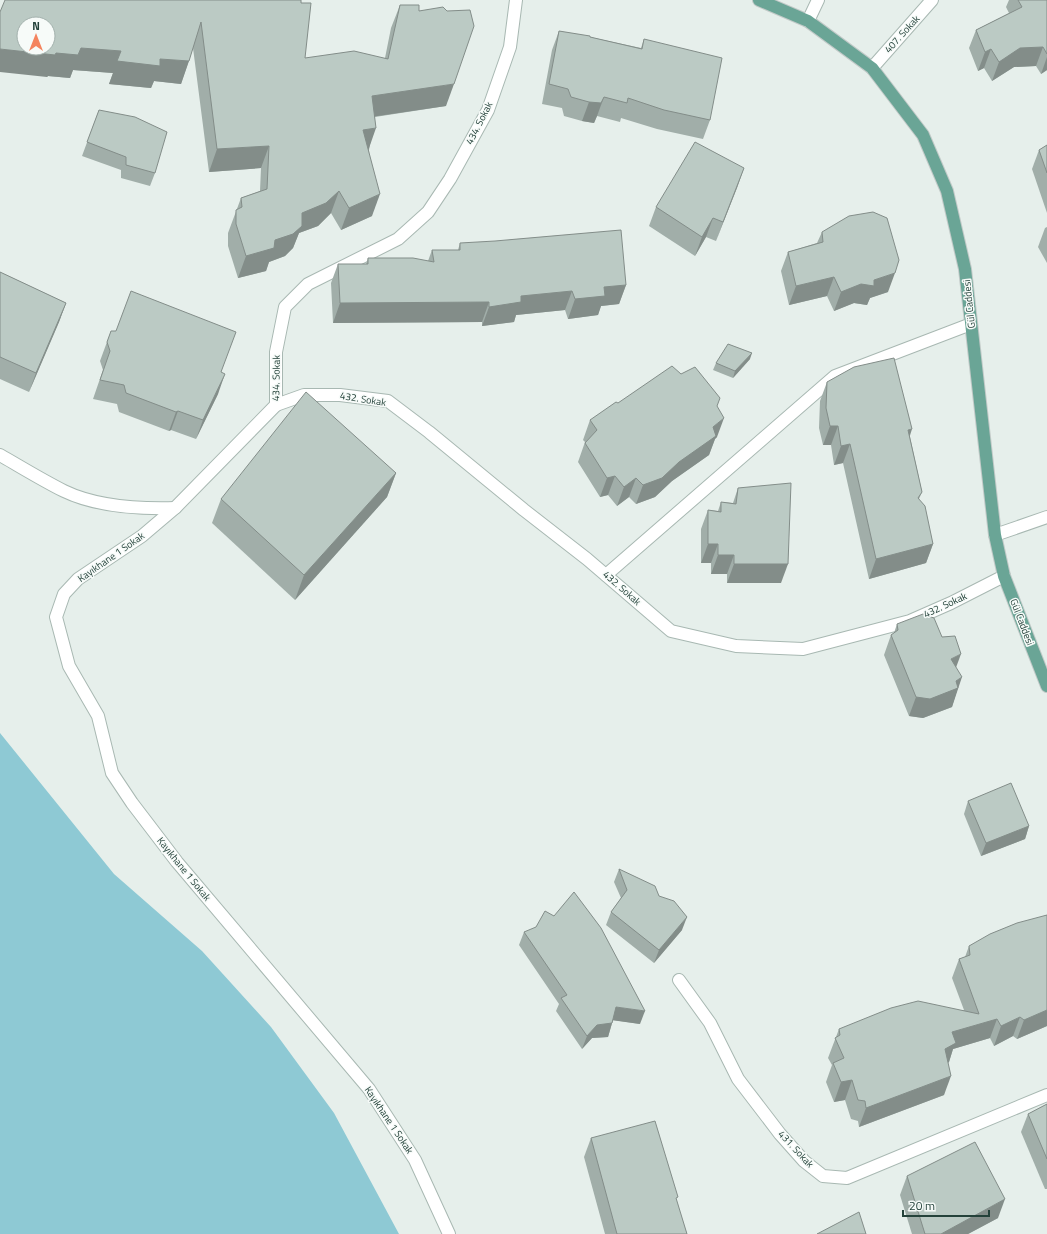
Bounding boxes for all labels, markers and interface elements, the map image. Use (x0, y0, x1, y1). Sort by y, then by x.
street label: 407. Sokak (881, 12, 923, 56)
north arrow (16, 16, 56, 56)
text: N (32, 18, 40, 34)
street label: 434. Sokak (462, 99, 496, 147)
street label: Gül Caddesi (959, 279, 979, 329)
street label: 434. Sokak (268, 354, 284, 401)
street label: 432. Sokak (339, 388, 387, 410)
street label: Kayıkhane 1 Sokak (75, 528, 148, 586)
street label: 432. Sokak (600, 567, 645, 609)
street label: 432. Sokak (921, 588, 969, 622)
street label: Gül Caddesi (1006, 596, 1038, 648)
street label: Kayıkhane 1 Sokak (153, 834, 215, 904)
street label: Kayıkhane 1 Sokak (361, 1083, 417, 1157)
street label: 431. Sokak (775, 1127, 817, 1171)
scale bar (903, 1192, 989, 1218)
text: 20 m (909, 1196, 935, 1215)

